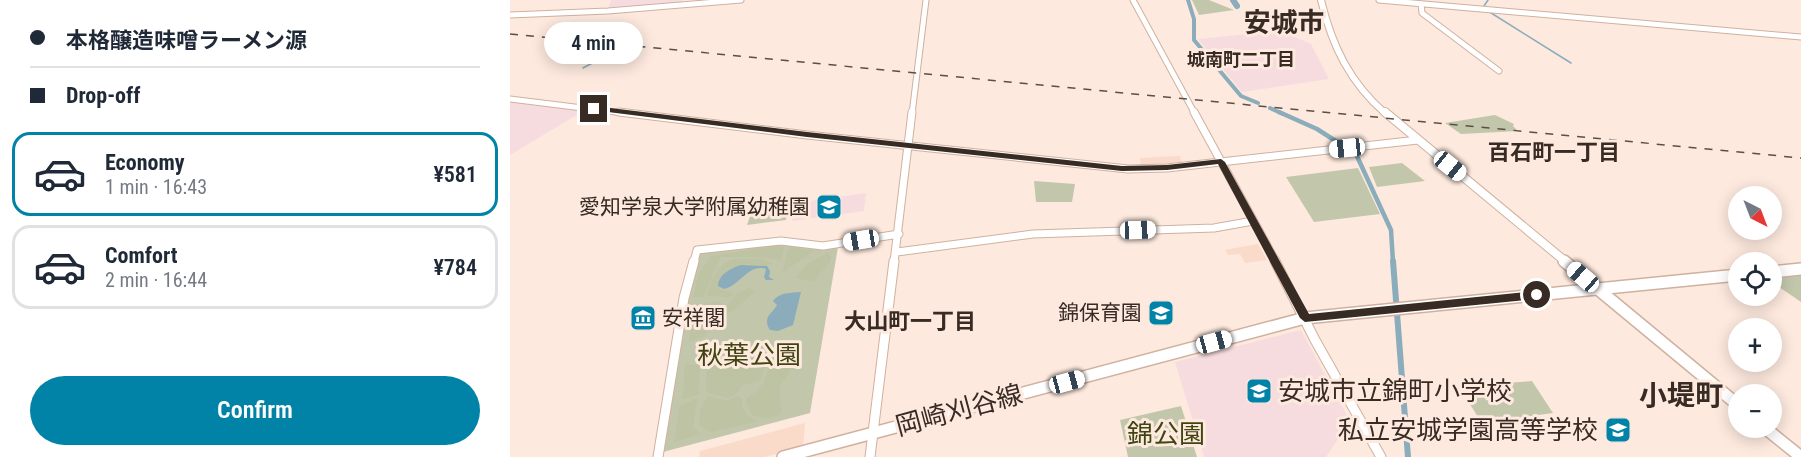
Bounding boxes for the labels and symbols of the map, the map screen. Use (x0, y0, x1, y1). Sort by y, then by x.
district label: 安城市 (1244, 7, 1325, 39)
callout: 4 min (544, 22, 644, 64)
district label: 城南町二丁目 (1187, 49, 1295, 70)
route end (580, 95, 607, 122)
car (1328, 137, 1366, 159)
district label: 百石町一丁目 (1488, 140, 1620, 165)
car (1430, 148, 1470, 184)
north arrow (1728, 186, 1782, 240)
school or university icon: 愛知学泉大学附属幼稚園 (814, 192, 844, 222)
place label: 愛知学泉大学附属幼稚園 (579, 195, 810, 219)
car (1120, 220, 1156, 240)
car (842, 228, 880, 252)
car (1564, 258, 1602, 296)
route start (1523, 281, 1550, 308)
school or university icon: 錦保育園 (1146, 298, 1176, 328)
place label: 錦保育園 (1058, 301, 1142, 325)
museum icon: 安祥閣 (628, 303, 658, 333)
place label: 安祥閣 (662, 306, 725, 330)
district label: 大山町一丁目 (844, 309, 976, 334)
car (1194, 329, 1234, 355)
park label: 秋葉公園 (697, 340, 801, 370)
car (1047, 369, 1087, 395)
school or university icon: 安城市立錦町小学校 (1244, 376, 1274, 406)
place label: 安城市立錦町小学校 (1278, 376, 1512, 406)
street label: 岡崎刈谷線 (892, 379, 1026, 441)
district label: 小堤町 (1639, 379, 1723, 412)
place label: 私立安城学園高等学校 (1338, 415, 1598, 445)
school or university icon: 私立安城学園高等学校 (1603, 415, 1633, 445)
park label: 錦公園 (1127, 419, 1205, 449)

